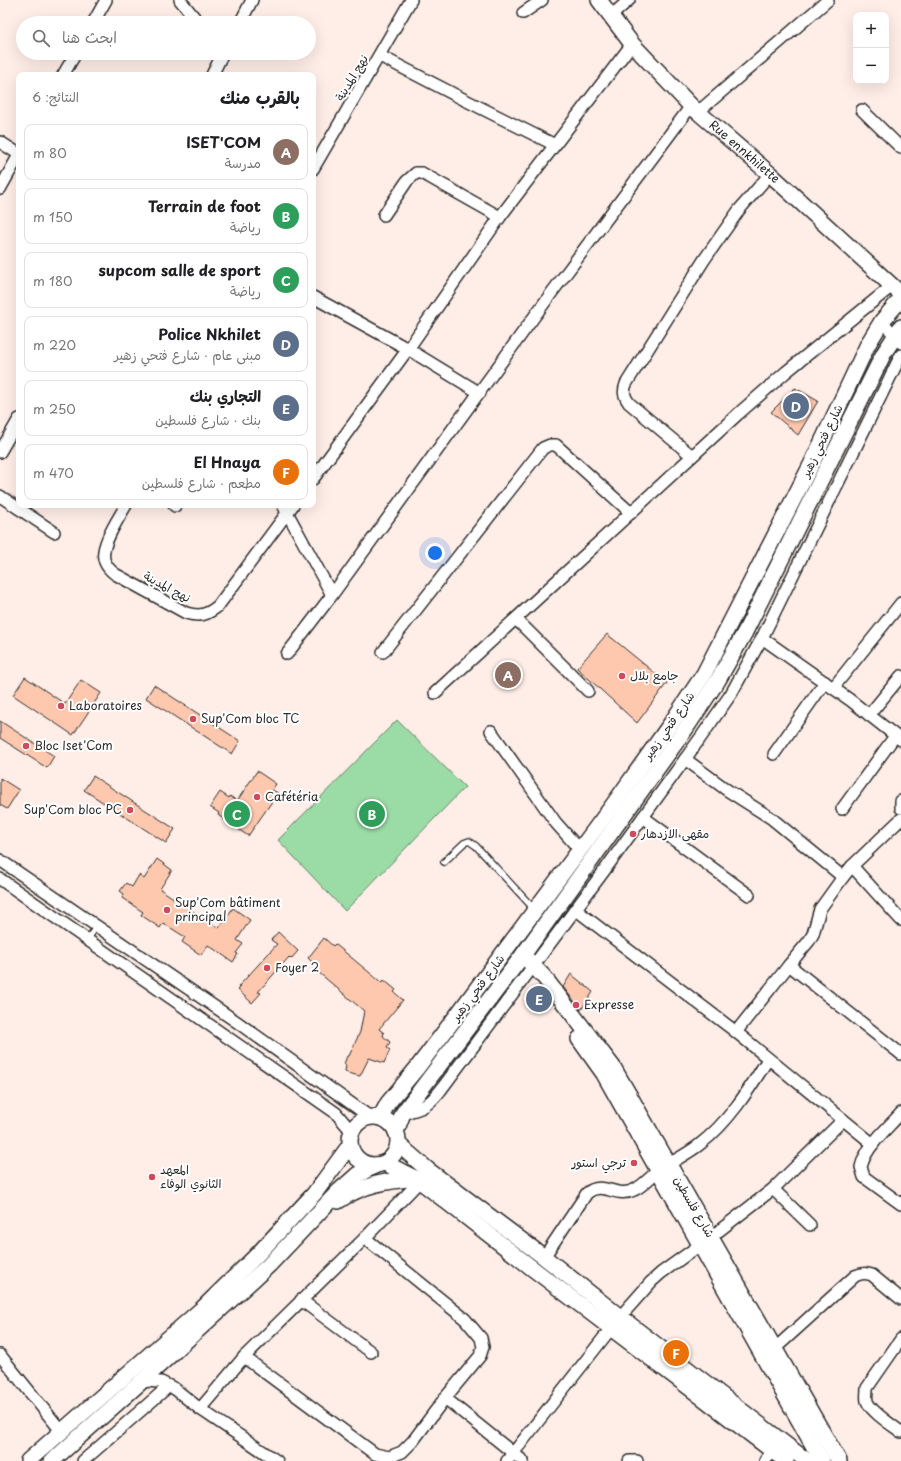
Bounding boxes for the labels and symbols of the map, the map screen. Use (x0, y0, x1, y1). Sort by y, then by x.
street label: نهج المدينة (330, 51, 373, 105)
street label: Rue ennkhilette (706, 116, 784, 187)
pin: D (783, 391, 809, 421)
street label: شارع فتحي زهير (795, 401, 849, 482)
your location (425, 543, 445, 563)
street label: نهج المدينة (140, 566, 194, 607)
pin: A (495, 660, 521, 690)
place label: جامع بلال (630, 666, 678, 685)
marker: جامع بلال (617, 671, 627, 681)
street label: شارع فتحي زهير (637, 688, 701, 766)
place label: Laboratoires (69, 696, 143, 714)
marker: Laboratoires (56, 701, 66, 711)
place label: Sup'Com bloc TC (201, 709, 300, 727)
marker: Sup'Com bloc TC (188, 714, 198, 724)
place label: Bloc Iset'Com (34, 736, 113, 754)
marker: Bloc Iset'Com (21, 741, 31, 751)
place label: Cafétéria (265, 787, 319, 805)
marker: Cafétéria (252, 792, 262, 802)
pin: C (224, 799, 250, 829)
pin: B (359, 799, 385, 829)
place label: Sup'Com bloc PC (24, 800, 122, 818)
marker: Sup'Com bloc PC (125, 805, 135, 815)
place label: مقهى الازدهار (640, 824, 709, 842)
marker: مقهى الازدهار (628, 829, 638, 839)
place label: Sup'Com bâtiment principal (175, 893, 281, 925)
marker: Sup'Com bâtiment principal (162, 905, 172, 915)
street label: شارع فتحي زهير (445, 950, 511, 1027)
place label: Foyer 2 (275, 958, 319, 976)
marker: Foyer 2 (262, 963, 272, 973)
pin: E (526, 984, 552, 1014)
place label: Expresse (584, 995, 634, 1013)
marker: Expresse (571, 1000, 581, 1010)
place label: ترجي استور (571, 1153, 627, 1174)
marker: ترجي استور (629, 1158, 639, 1168)
place label: المعهد الثانوي الوفاء (160, 1160, 221, 1193)
marker: المعهد الثانوي الوفاء (147, 1172, 157, 1182)
street label: شارع فلسطين (669, 1172, 720, 1241)
pin: F (663, 1338, 689, 1368)

